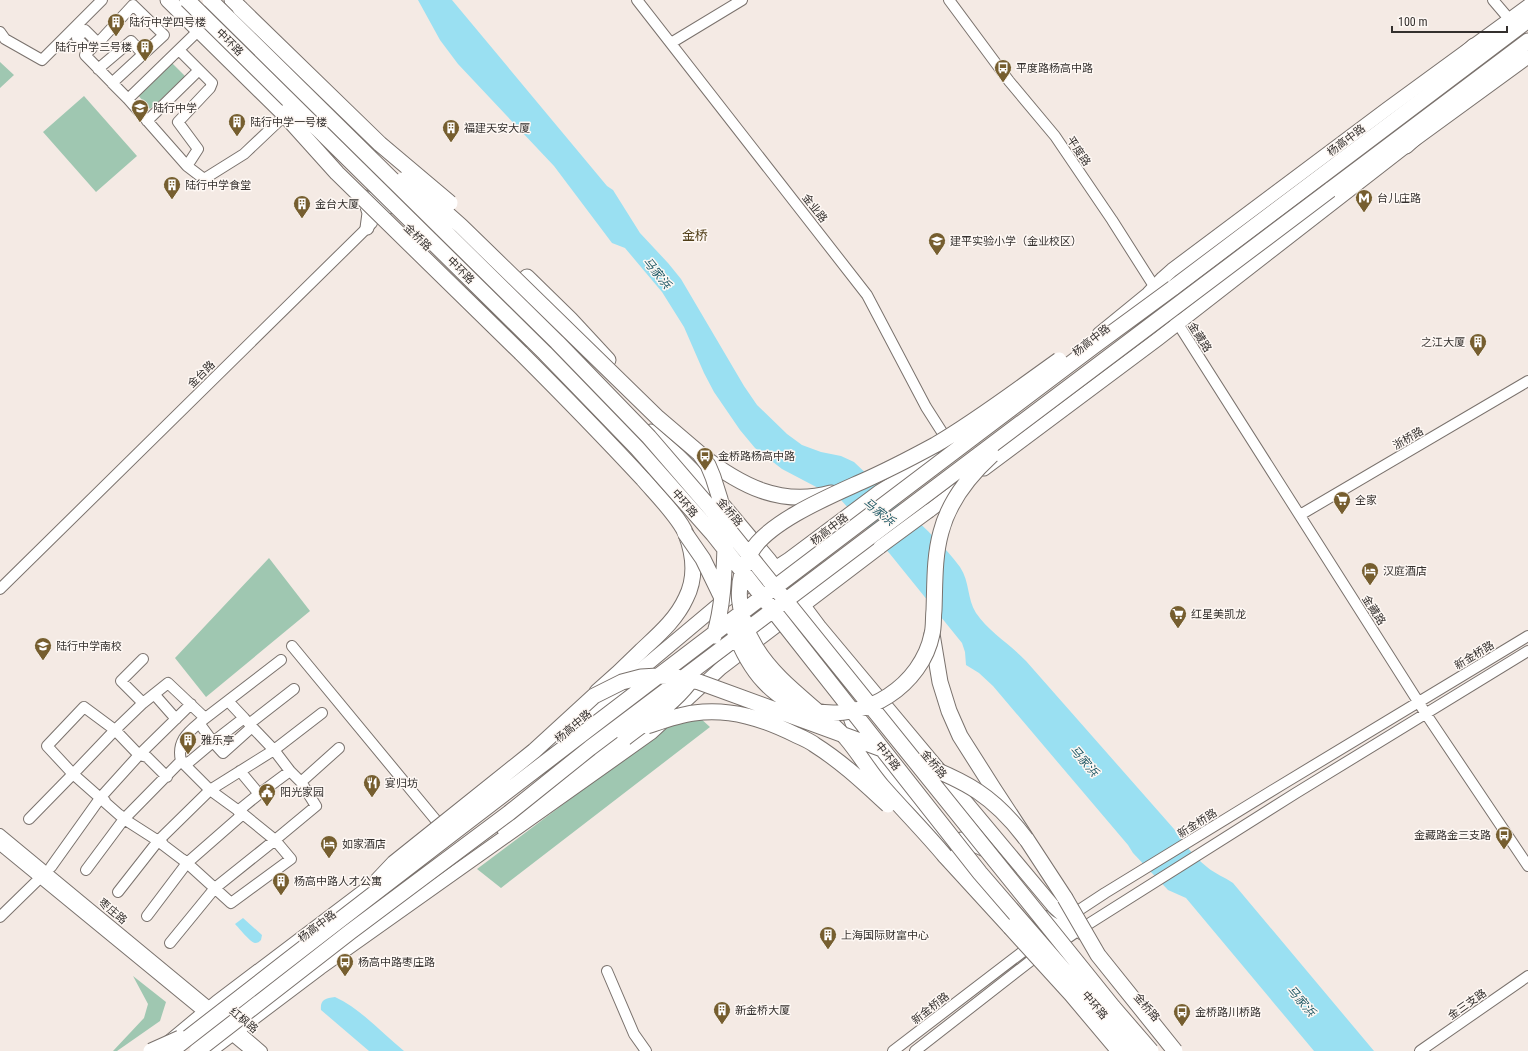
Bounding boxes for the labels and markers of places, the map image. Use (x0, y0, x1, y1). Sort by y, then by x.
building icon: 陆行中学四号楼 (106, 12, 126, 37)
place label: 陆行中学四号楼 (129, 16, 206, 29)
building icon: 陆行中学三号楼 (135, 37, 155, 62)
place label: 陆行中学三号楼 (55, 41, 132, 54)
bus stop icon: 平度路杨高中路 (993, 58, 1013, 83)
place label: 平度路杨高中路 (1016, 62, 1093, 75)
school or university icon: 陆行中学 (130, 98, 150, 123)
place label: 陆行中学 (153, 102, 197, 115)
building icon: 陆行中学一号楼 (227, 112, 247, 137)
place label: 陆行中学一号楼 (250, 116, 327, 129)
building icon: 福建天安大厦 (441, 118, 461, 143)
place label: 福建天安大厦 (464, 122, 530, 135)
building icon: 陆行中学食堂 (162, 175, 182, 200)
place label: 陆行中学食堂 (185, 179, 251, 192)
metro station icon: 台儿庄路 (1354, 188, 1374, 213)
place label: 台儿庄路 (1377, 192, 1421, 205)
building icon: 金台大厦 (292, 194, 312, 219)
place label: 金台大厦 (315, 198, 359, 211)
school or university icon: 建平实验小学（金业校区） (927, 231, 947, 256)
place label: 建平实验小学（金业校区） (950, 235, 1082, 248)
building icon: 之江大厦 (1468, 332, 1488, 357)
place label: 之江大厦 (1421, 336, 1465, 349)
bus stop icon: 金桥路杨高中路 (695, 446, 715, 471)
place label: 金桥路杨高中路 (718, 450, 795, 463)
supermarket icon: 全家 (1332, 490, 1352, 515)
place label: 全家 (1355, 494, 1377, 507)
hotel icon: 汉庭酒店 (1360, 561, 1380, 586)
place label: 汉庭酒店 (1383, 565, 1427, 578)
supermarket icon: 红星美凯龙 (1168, 604, 1188, 629)
place label: 红星美凯龙 (1191, 608, 1246, 621)
school or university icon: 陆行中学南校 (33, 636, 53, 661)
place label: 陆行中学南校 (56, 640, 122, 653)
building icon: 雅乐亭 (178, 730, 198, 755)
place label: 雅乐亭 (201, 734, 234, 747)
restaurant icon: 宴归坊 (362, 773, 382, 798)
place label: 宴归坊 (385, 777, 418, 790)
public building icon: 阳光家园 (257, 782, 277, 807)
place label: 阳光家园 (280, 786, 324, 799)
bus stop icon: 金藏路金三支路 (1494, 825, 1514, 850)
place label: 金藏路金三支路 (1414, 829, 1491, 842)
hotel icon: 如家酒店 (319, 834, 339, 859)
place label: 如家酒店 (342, 838, 386, 851)
building icon: 杨高中路人才公寓 (271, 871, 291, 896)
place label: 杨高中路人才公寓 (294, 875, 382, 888)
building icon: 上海国际财富中心 (818, 925, 838, 950)
place label: 上海国际财富中心 (841, 929, 929, 942)
bus stop icon: 杨高中路枣庄路 (335, 952, 355, 977)
place label: 杨高中路枣庄路 (358, 956, 435, 969)
building icon: 新金桥大厦 (712, 1000, 732, 1025)
bus stop icon: 金桥路川桥路 (1172, 1002, 1192, 1027)
place label: 新金桥大厦 (735, 1004, 790, 1017)
place label: 金桥路川桥路 (1195, 1006, 1261, 1019)

